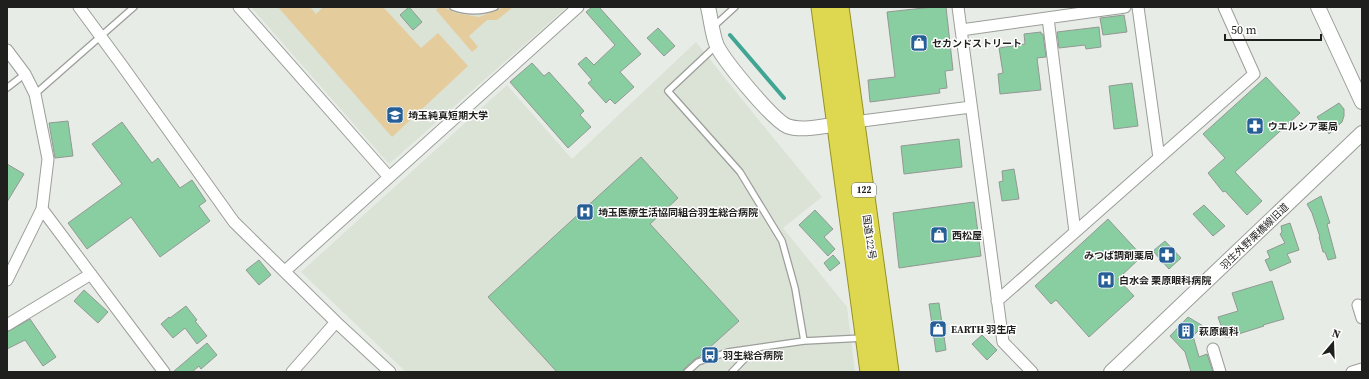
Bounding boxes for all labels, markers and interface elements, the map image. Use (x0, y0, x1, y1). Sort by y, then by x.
scale bar (1225, 16, 1321, 42)
text: 50 m (1231, 22, 1257, 38)
shop icon: セカンドストリート (909, 33, 929, 53)
place label: セカンドストリート (932, 37, 1022, 50)
school or university icon: 埼玉純真短期大学 (385, 105, 405, 125)
place label: 埼玉純真短期大学 (408, 109, 488, 122)
pharmacy icon: ウエルシア薬局 (1245, 116, 1265, 136)
place label: ウエルシア薬局 (1268, 120, 1338, 133)
road number: 122 (852, 183, 876, 197)
street label: 羽生外野栗橋線旧道 (1217, 200, 1291, 272)
hospital icon: 埼玉医療生活協同組合羽生総合病院 (575, 202, 595, 222)
place label: 埼玉医療生活協同組合羽生総合病院 (598, 206, 758, 219)
street label: 国道122号 (860, 214, 879, 260)
shop icon: 西松屋 (929, 225, 949, 245)
place label: 西松屋 (952, 229, 982, 242)
pharmacy icon: みつば調剤薬局 (1157, 245, 1177, 265)
place label: みつば調剤薬局 (1084, 249, 1154, 262)
hospital icon: 白水会 栗原眼科病院 (1096, 270, 1116, 290)
place label: 白水会 栗原眼科病院 (1119, 274, 1211, 287)
shop icon: EARTH 羽生店 (928, 319, 948, 339)
building icon: 萩原歯科 (1176, 321, 1196, 341)
place label: EARTH 羽生店 (951, 323, 1016, 336)
north arrow (1313, 323, 1353, 363)
place label: 萩原歯科 (1199, 325, 1239, 338)
text: N (1330, 326, 1342, 342)
bus stop icon: 羽生総合病院 (700, 345, 720, 365)
place label: 羽生総合病院 (722, 349, 783, 362)

